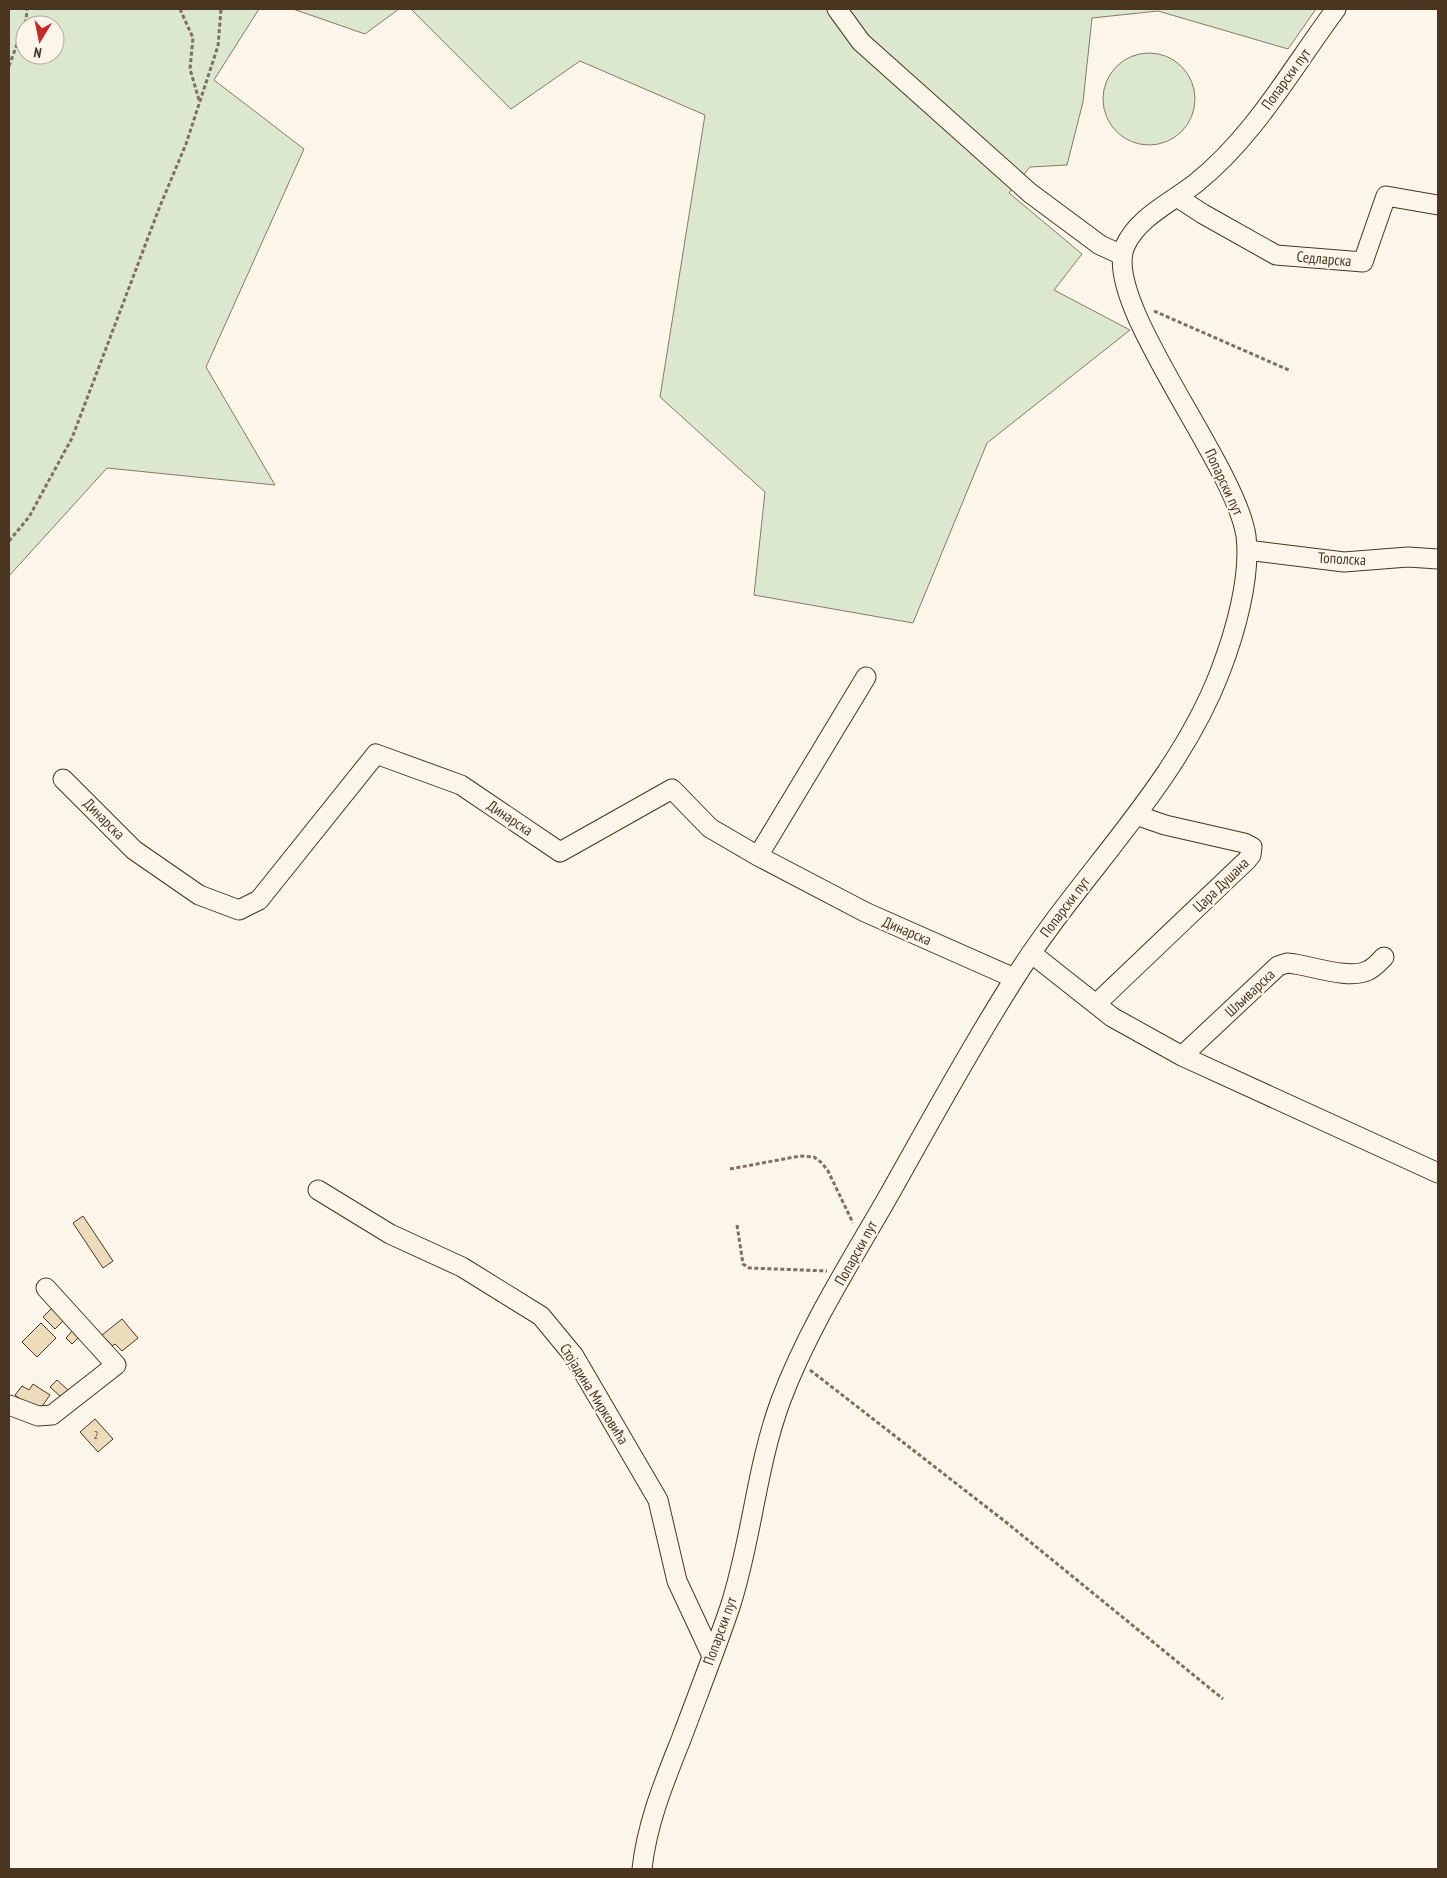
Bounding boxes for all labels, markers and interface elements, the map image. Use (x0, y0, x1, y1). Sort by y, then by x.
north arrow (15, 15, 65, 65)
text: N (32, 43, 43, 62)
street label: Попарски пут (1257, 44, 1314, 113)
street label: Седларска (1296, 247, 1352, 270)
street label: Попарски пут (1201, 445, 1248, 518)
street label: Тополска (1318, 548, 1366, 569)
street label: Динарска (80, 794, 129, 843)
street label: Динарска (484, 795, 537, 840)
street label: Цара Душана (1189, 853, 1253, 916)
street label: Попарски пут (1036, 872, 1094, 941)
street label: Динарска (880, 912, 934, 949)
street label: Шљиварска (1221, 965, 1279, 1021)
street label: Попарски пут (830, 1217, 881, 1289)
street label: Стојадина Мирковића (556, 1340, 633, 1448)
house number: 2 (93, 1427, 99, 1442)
street label: Попарски пут (698, 1594, 741, 1668)

